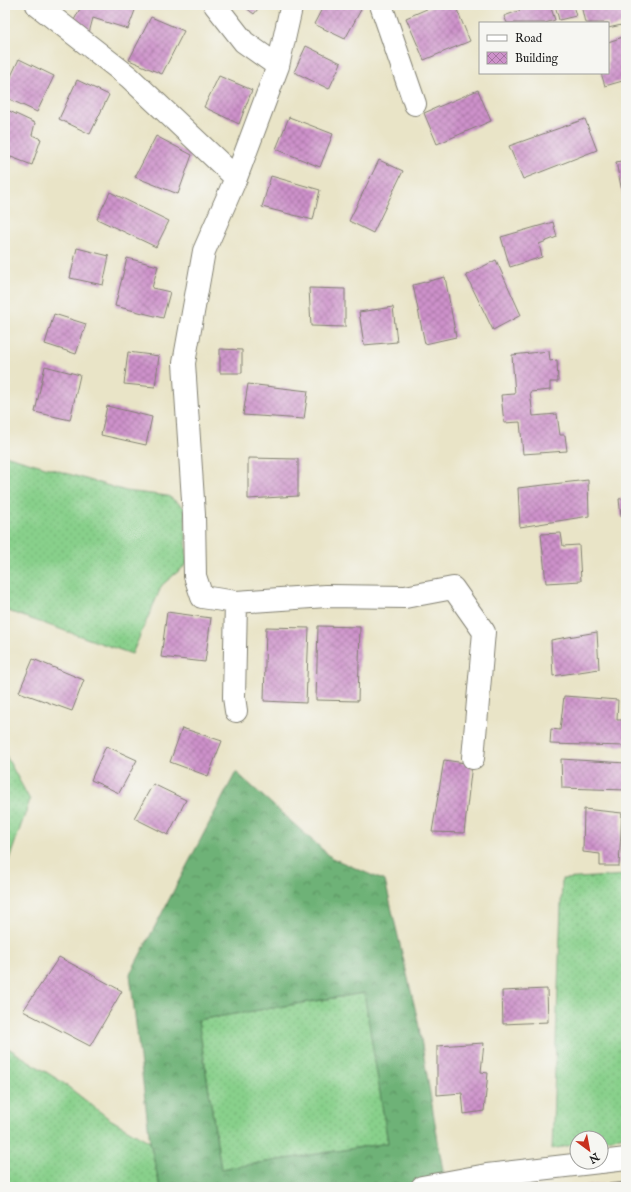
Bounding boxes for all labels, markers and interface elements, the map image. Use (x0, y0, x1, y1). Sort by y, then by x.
legend (479, 22, 609, 74)
text: Road (515, 31, 543, 46)
text: Building (515, 51, 559, 66)
north arrow (569, 1130, 609, 1170)
text: N (586, 1149, 602, 1166)

